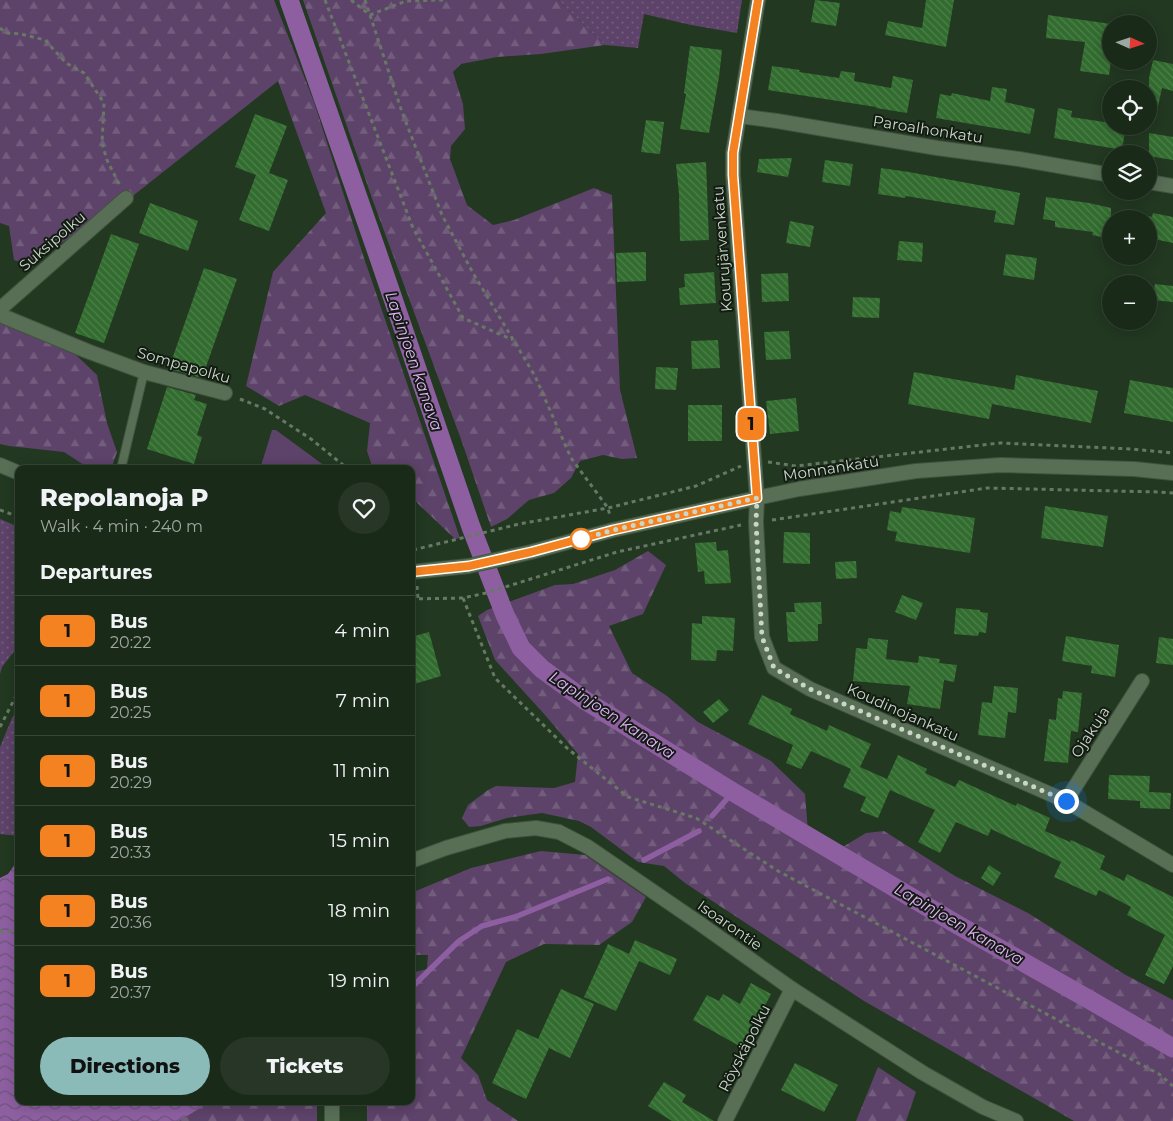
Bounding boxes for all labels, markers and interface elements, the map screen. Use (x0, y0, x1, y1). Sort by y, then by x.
north arrow (1102, 15, 1158, 70)
map controls (1102, 15, 1157, 330)
button: locate (1102, 80, 1157, 135)
street label: Paroalhonkatu (872, 111, 984, 147)
button: layers (1102, 145, 1157, 200)
street label: Kourujärvenkatu (708, 185, 736, 313)
street label: Suksipolku (15, 207, 89, 275)
button: + (1102, 210, 1157, 265)
button: − (1102, 275, 1157, 330)
water label: Lapinjoen kanava (381, 289, 447, 433)
street label: Sompapolku (135, 343, 233, 387)
line badge: 1 (735, 408, 767, 440)
text: 1 (747, 413, 755, 435)
street label: Monnankatu (782, 451, 880, 485)
button: heart (338, 482, 390, 534)
text: Repolanoja P (40, 483, 209, 512)
text: Walk · 4 min · 240 m (40, 517, 203, 536)
unlabelled marker (570, 528, 592, 550)
text: Departures (40, 561, 152, 584)
text: Bus (110, 610, 148, 633)
text: 4 min (334, 619, 390, 642)
text: 1 (64, 620, 71, 642)
text: 20:22 (110, 633, 151, 652)
water label: Lapinjoen kanava (546, 667, 679, 763)
street label: Koudinojankatu (844, 679, 962, 745)
text: Bus (110, 680, 148, 703)
text: 7 min (336, 689, 390, 712)
text: 1 (64, 690, 71, 712)
text: 20:25 (110, 703, 151, 722)
street label: Ojakuja (1066, 703, 1114, 761)
text: Bus (110, 750, 148, 773)
text: 11 min (333, 759, 390, 782)
text: 1 (64, 760, 71, 782)
text: 20:29 (110, 773, 152, 792)
your location (1054, 789, 1079, 814)
text: Bus (110, 820, 148, 843)
text: 15 min (329, 829, 390, 852)
text: 1 (64, 830, 71, 852)
text: 20:33 (110, 843, 151, 862)
water label: Lapinjoen kanava (891, 879, 1027, 969)
text: Bus (110, 890, 148, 913)
street label: Isoarontie (694, 896, 766, 954)
text: 18 min (328, 899, 390, 922)
text: 1 (64, 900, 71, 922)
text: 20:36 (110, 913, 152, 932)
text: Bus (110, 960, 148, 983)
text: 19 min (328, 969, 390, 992)
text: 1 (64, 970, 71, 992)
text: 20:37 (110, 983, 151, 1002)
street label: Röyskäpolku (714, 1001, 774, 1095)
button: Directions (40, 1037, 210, 1095)
button: Tickets (220, 1037, 390, 1095)

